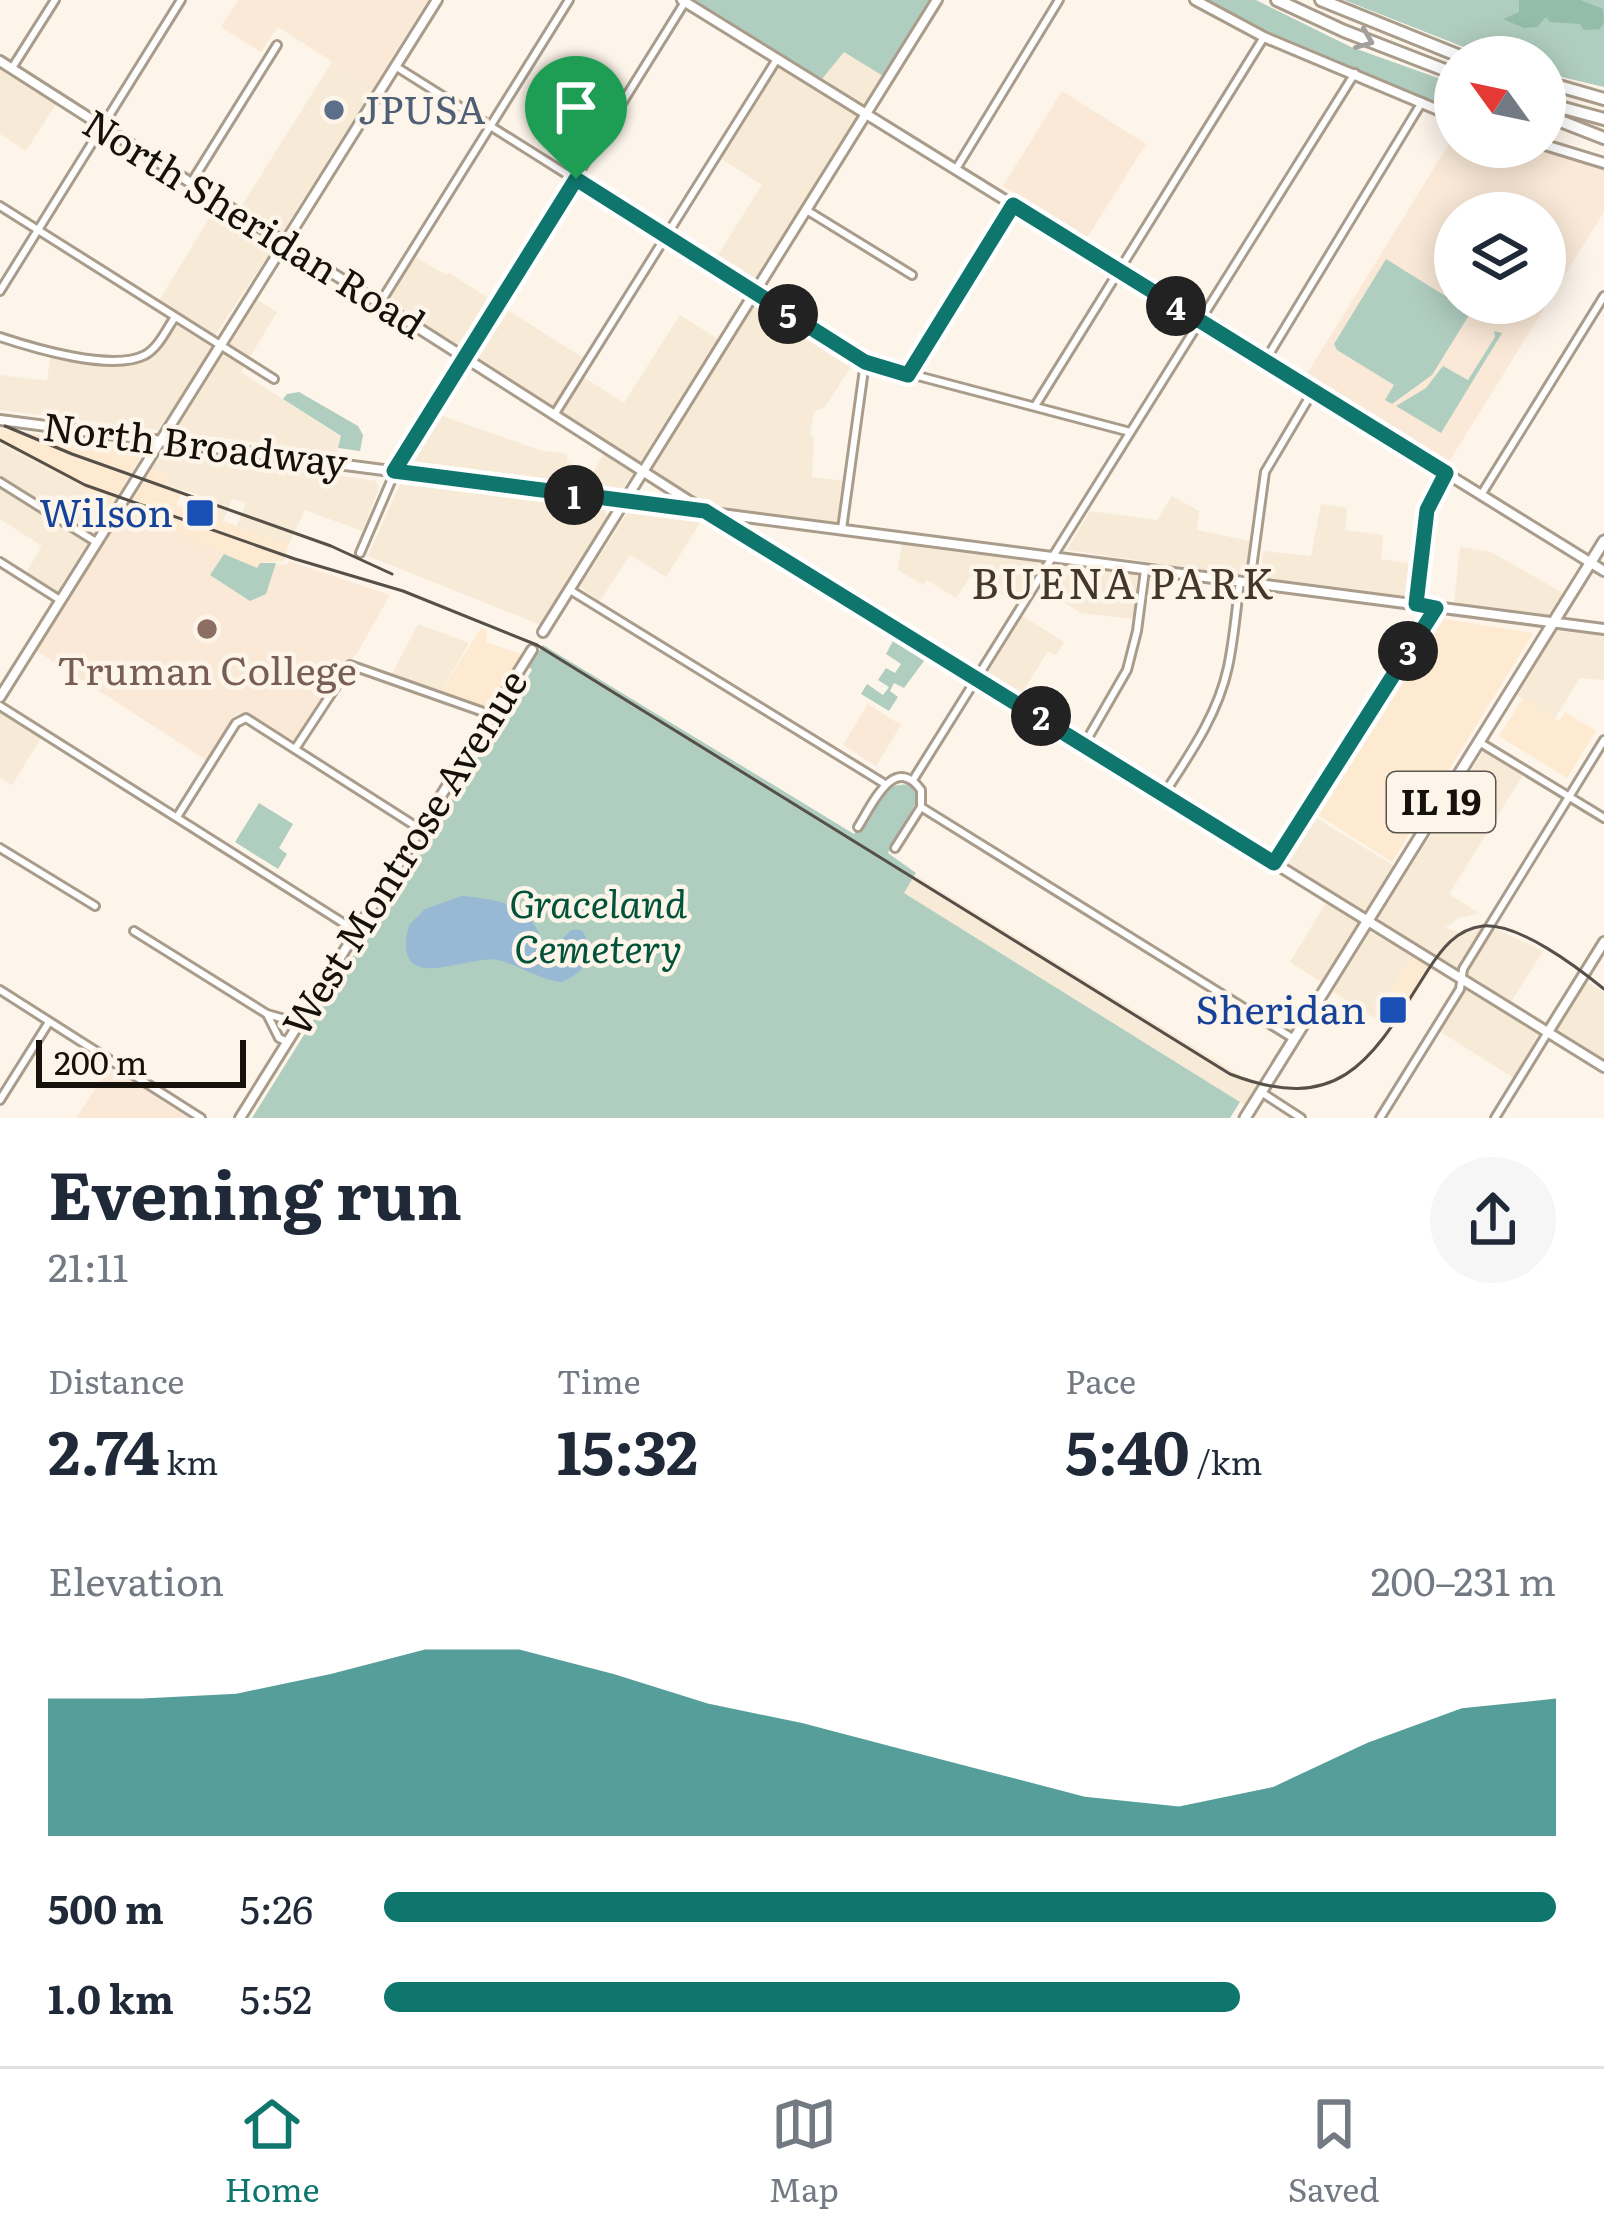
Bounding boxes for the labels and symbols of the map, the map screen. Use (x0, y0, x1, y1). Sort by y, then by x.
one-way arrow (1353, 26, 1374, 50)
north arrow (1434, 36, 1566, 168)
pin (525, 56, 627, 179)
place label: JPUSA (358, 78, 486, 136)
street label: North Sheridan Road (73, 93, 438, 350)
marker: JPUSA (321, 97, 347, 123)
pin: 4 (1146, 276, 1206, 336)
pin: 5 (758, 284, 818, 344)
street label: North Broadway (40, 395, 351, 490)
pin: 1 (544, 465, 604, 525)
place label: Wilson (39, 481, 173, 539)
marker: Wilson (184, 497, 216, 529)
district label: BUENA PARK (971, 550, 1277, 612)
marker: Truman College (194, 616, 220, 642)
pin: 3 (1378, 621, 1438, 681)
place label: Truman College (57, 639, 357, 697)
street label: West Montrose Avenue (266, 657, 539, 1046)
pin: 2 (1011, 686, 1071, 746)
road number: IL 19 (1387, 772, 1495, 832)
park label: Graceland Cemetery (509, 872, 688, 975)
place label: Sheridan (1195, 978, 1366, 1036)
marker: Sheridan (1377, 994, 1409, 1026)
scale bar (36, 1034, 246, 1087)

